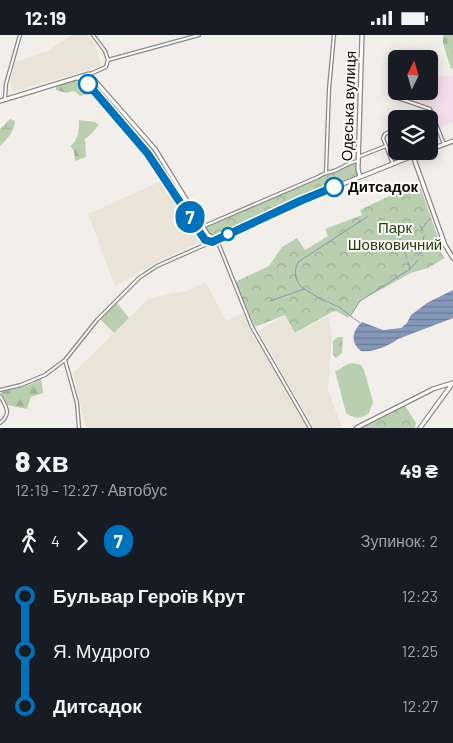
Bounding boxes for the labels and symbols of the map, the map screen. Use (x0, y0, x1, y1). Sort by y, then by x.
street label: Одеська вулиця (337, 50, 359, 162)
north arrow (388, 50, 438, 100)
unlabelled marker (78, 74, 98, 94)
marker: Дитсадок (324, 177, 344, 197)
place label: Дитсадок (348, 177, 419, 195)
line badge: 7 (174, 201, 206, 233)
park label: Парк Шовковичний (348, 218, 442, 253)
unlabelled marker (221, 227, 235, 241)

